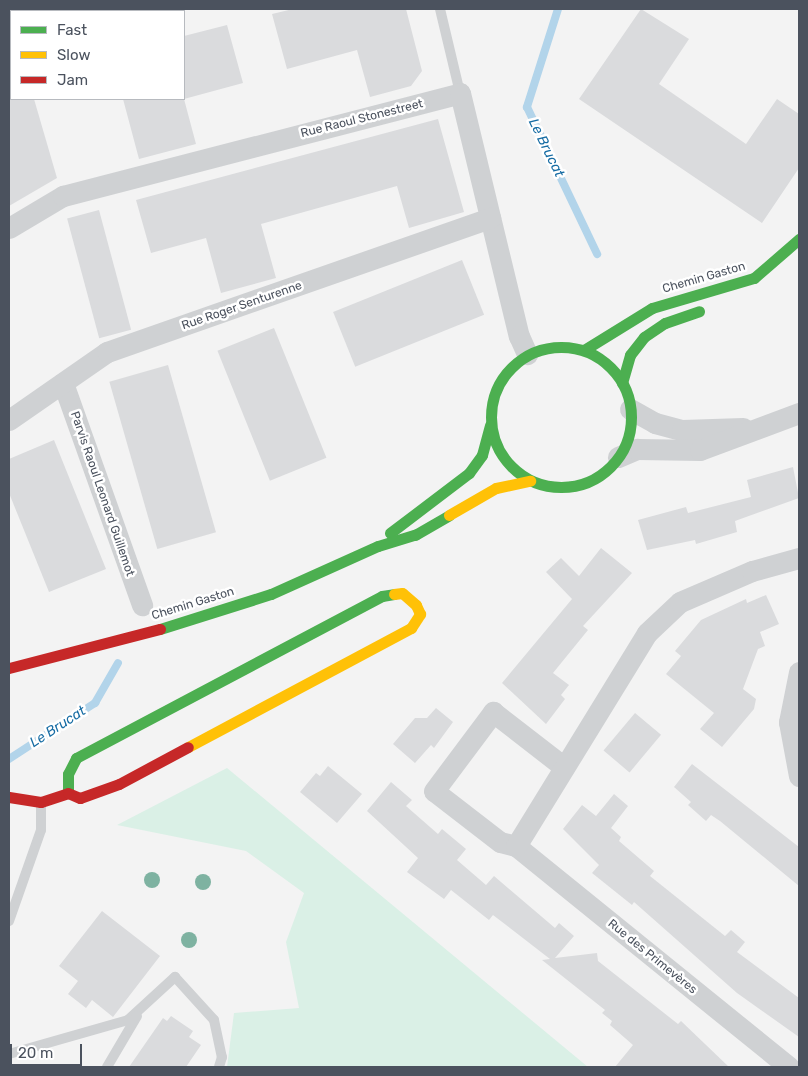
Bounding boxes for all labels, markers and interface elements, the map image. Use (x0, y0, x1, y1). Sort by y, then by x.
legend (10, 10, 185, 100)
text: Fast (57, 21, 87, 39)
text: Slow (57, 46, 90, 64)
text: Jam (57, 71, 88, 89)
street label: Rue Raoul Stonestreet (299, 97, 425, 141)
water label: Le Brucat (525, 116, 567, 180)
street label: Chemin Gaston (661, 259, 747, 297)
street label: Rue Roger Senturenne (180, 279, 304, 333)
street label: Parvis Raoul Leonard Guillemot (67, 410, 137, 578)
street label: Chemin Gaston (150, 585, 236, 623)
water label: Le Brucat (27, 703, 89, 751)
street label: Rue des Primevères (605, 917, 699, 997)
scale bar (12, 1034, 85, 1066)
text: 20 m (18, 1044, 53, 1062)

